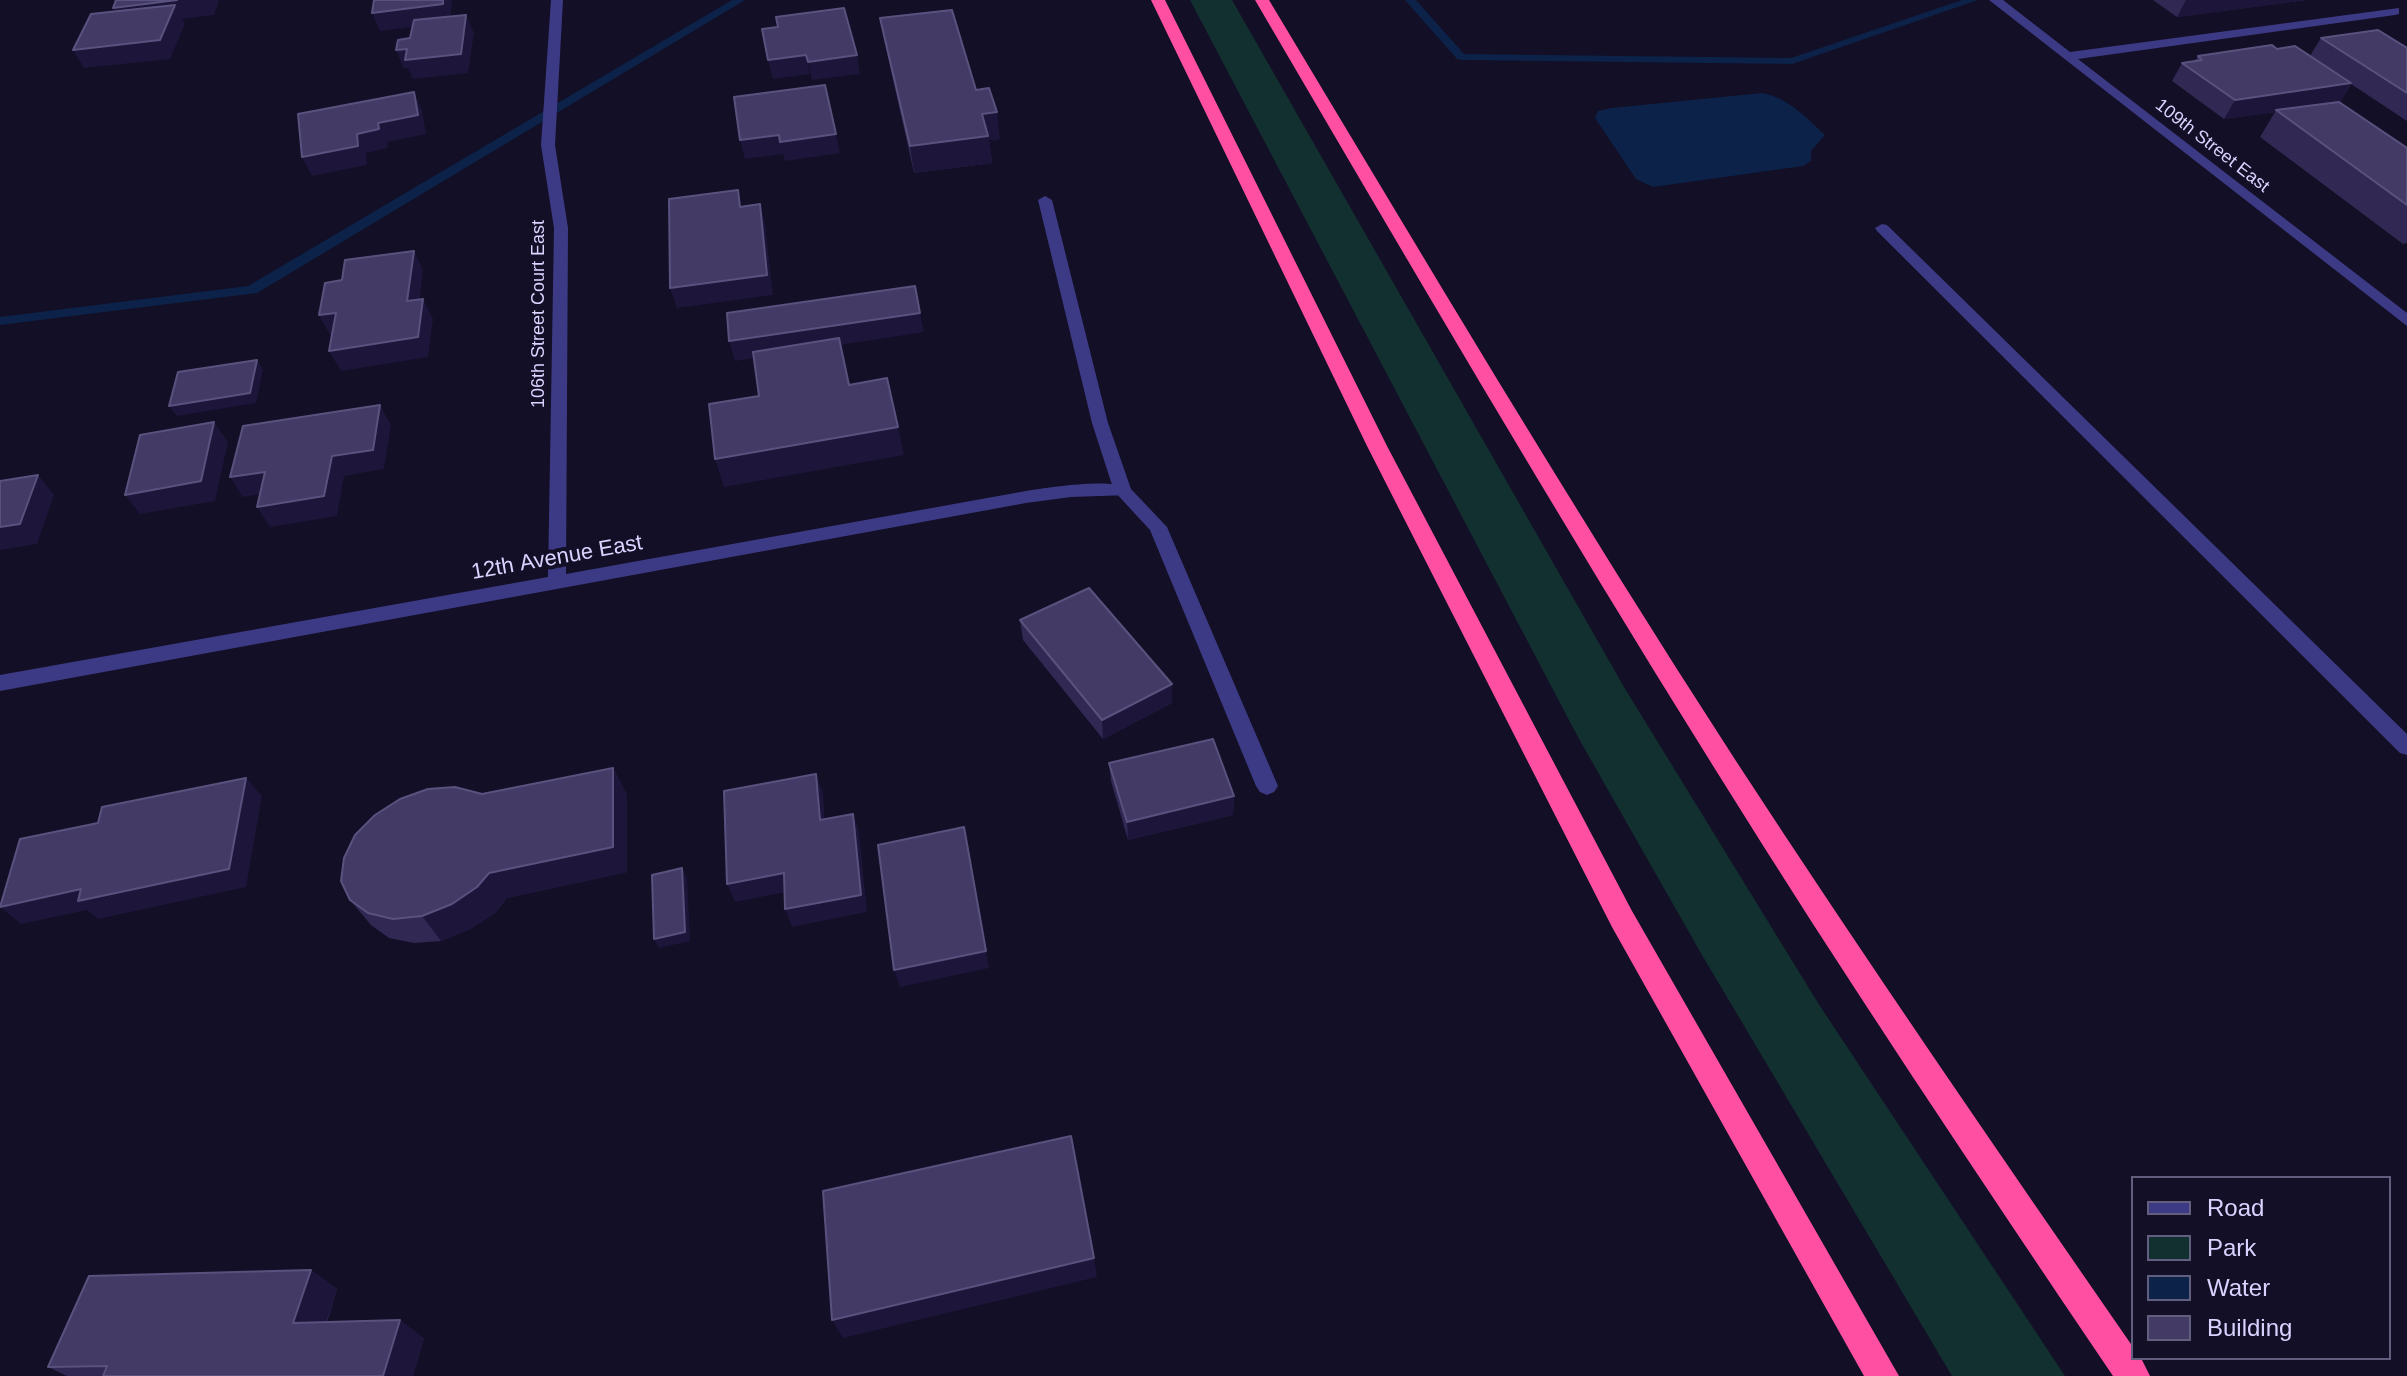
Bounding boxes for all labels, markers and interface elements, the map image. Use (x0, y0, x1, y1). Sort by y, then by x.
street label: 109th Street East (2151, 95, 2273, 197)
street label: 106th Street Court East (528, 220, 550, 408)
street label: 12th Avenue East (469, 530, 645, 586)
legend (2131, 1176, 2391, 1360)
text: Road (2207, 1194, 2264, 1221)
text: Park (2207, 1234, 2256, 1261)
text: Water (2207, 1274, 2270, 1301)
text: Building (2207, 1314, 2292, 1341)

